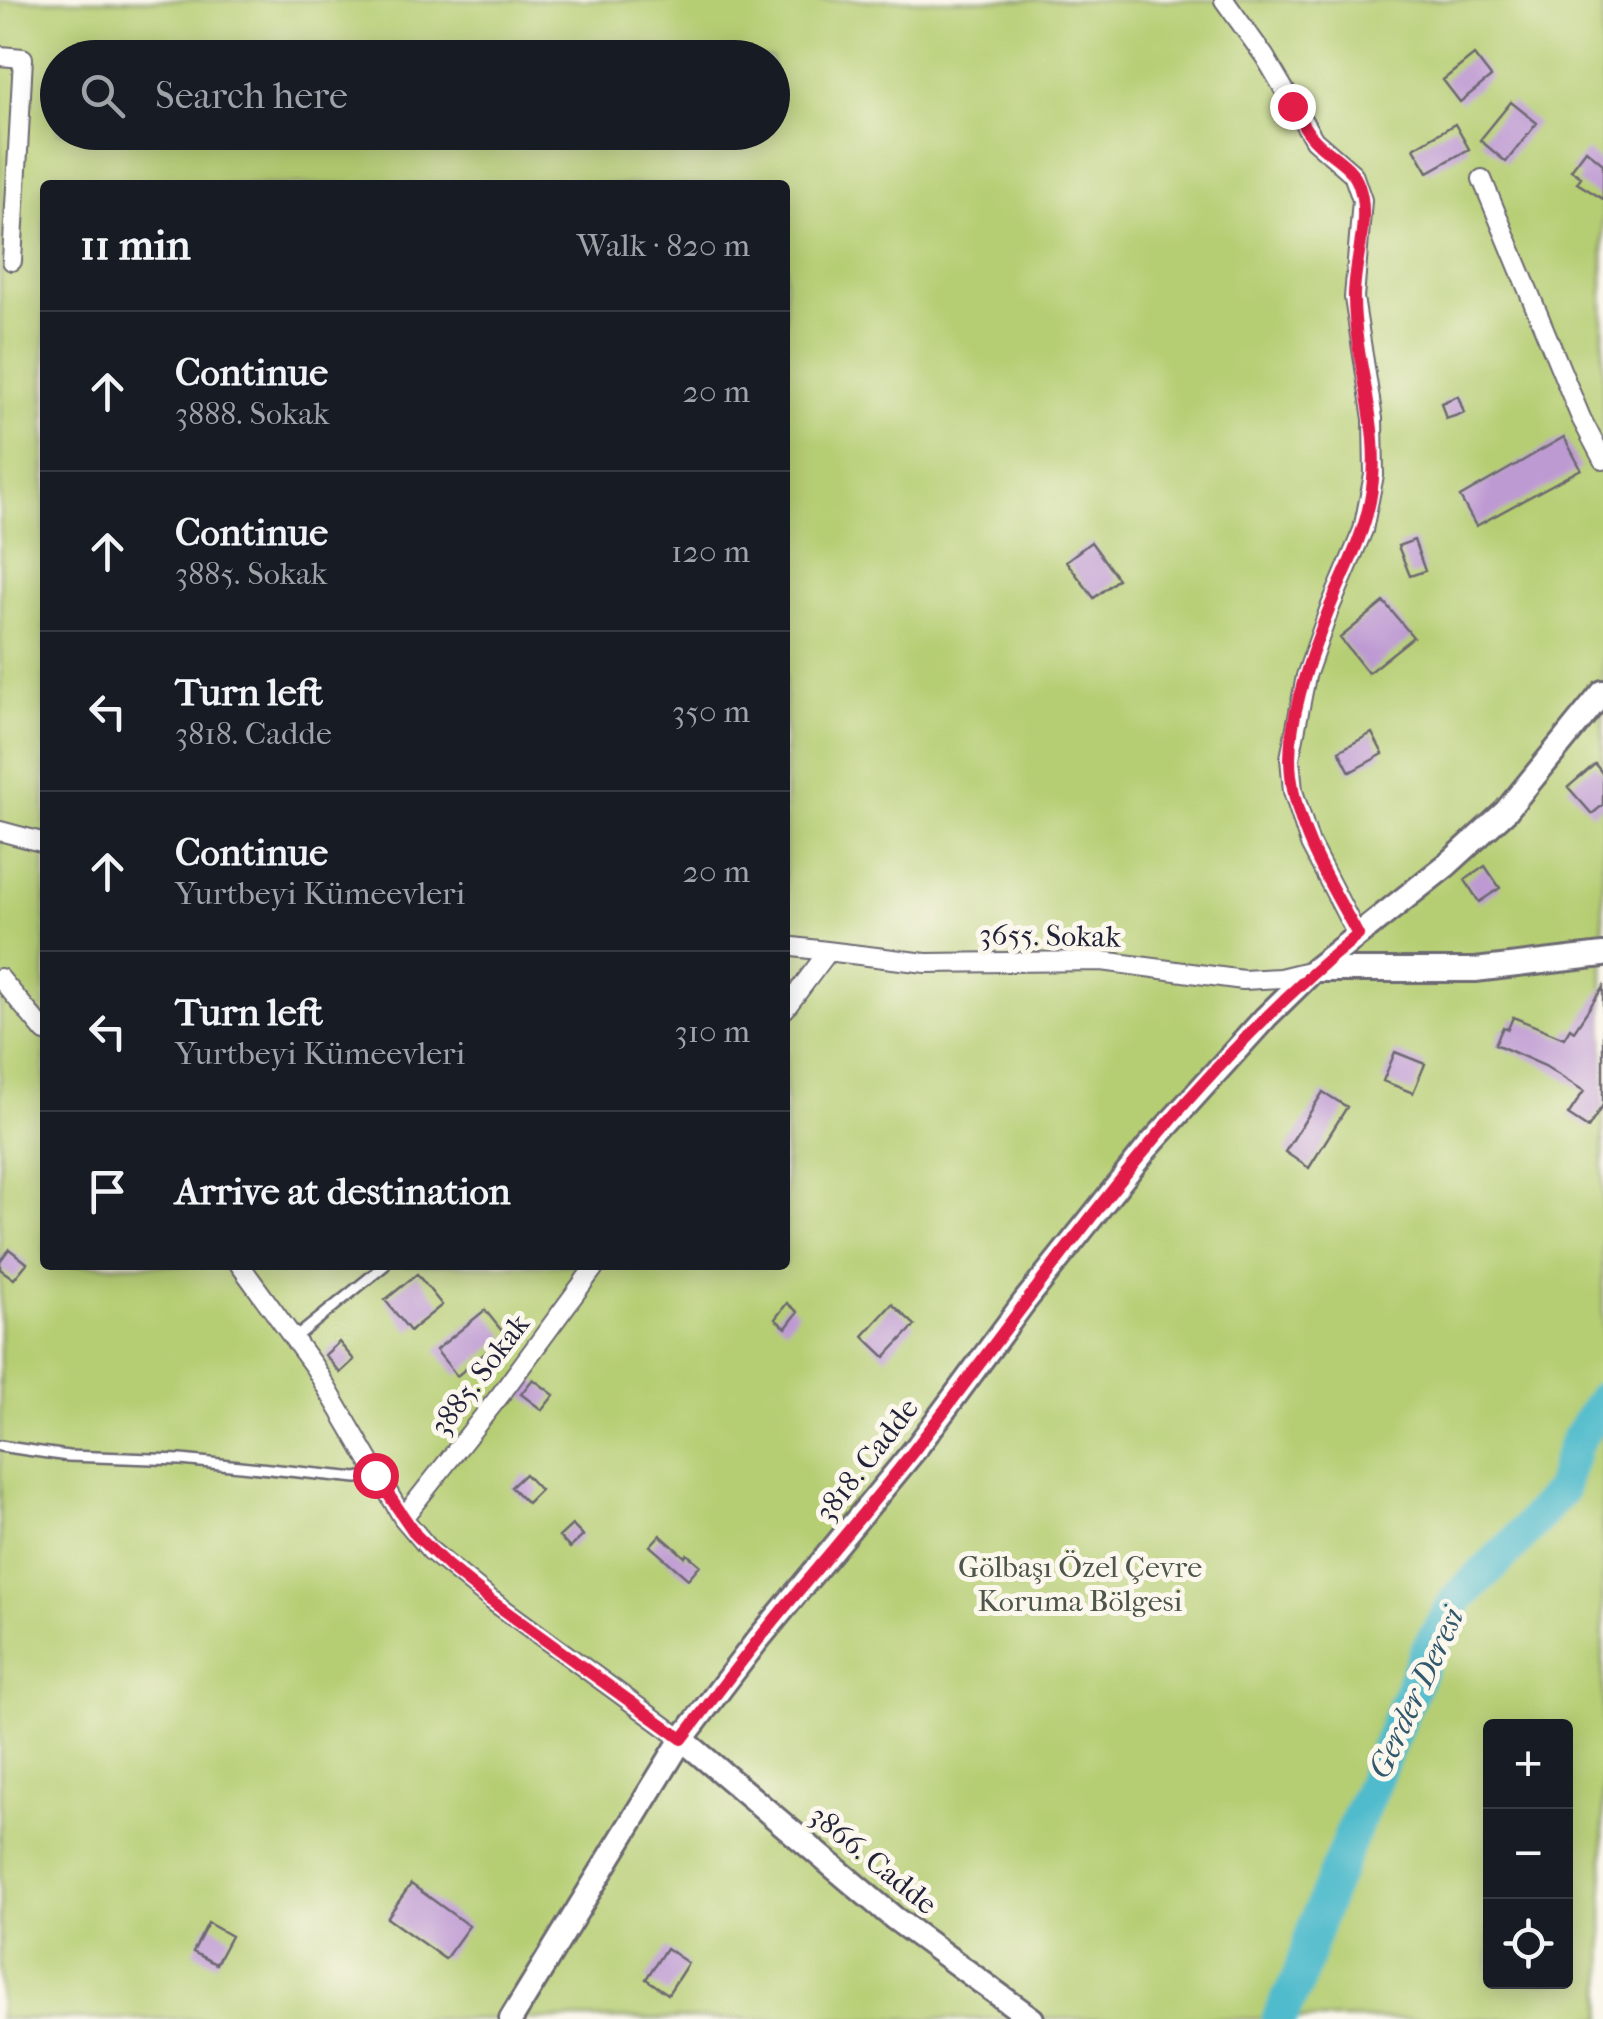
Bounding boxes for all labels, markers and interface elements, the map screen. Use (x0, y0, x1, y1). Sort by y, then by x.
search box (40, 40, 790, 150)
icon: search (75, 68, 130, 123)
text: Search here (155, 73, 348, 118)
route end (1270, 84, 1316, 130)
text: 11 min (80, 221, 191, 270)
text: Walk · 820 m (577, 227, 750, 264)
text: Continue (175, 350, 328, 395)
icon: ahead (80, 364, 135, 419)
text: 20 m (682, 373, 750, 410)
text: 3888. Sokak (175, 395, 330, 432)
text: Continue (175, 510, 328, 555)
icon: ahead (80, 524, 135, 579)
text: 120 m (671, 533, 750, 570)
text: 3885. Sokak (175, 555, 327, 592)
text: Turn left (175, 670, 323, 715)
icon: left (80, 684, 135, 739)
text: 350 m (672, 693, 750, 730)
text: 3818. Cadde (175, 715, 332, 752)
text: Continue (175, 830, 328, 875)
icon: ahead (80, 844, 135, 899)
text: 20 m (682, 853, 750, 890)
text: Yurtbeyi Kümeevleri (175, 875, 465, 912)
street label: 3655. Sokak (979, 917, 1122, 955)
text: Turn left (175, 990, 323, 1035)
icon: left (80, 1004, 135, 1059)
text: 310 m (675, 1013, 750, 1050)
text: Yurtbeyi Kümeevleri (175, 1035, 465, 1072)
icon: arrive (80, 1164, 135, 1219)
text: Arrive at destination (175, 1169, 511, 1214)
street label: 3885. Sokak (423, 1307, 537, 1443)
street label: 3818. Cadde (808, 1391, 926, 1529)
route start (353, 1453, 399, 1499)
park label: Gölbaşı Özel Çevre Koruma Bölgesi (958, 1550, 1202, 1619)
water label: Gerder Deresi (1360, 1599, 1473, 1784)
map controls (1483, 1719, 1573, 1989)
button: + (1483, 1719, 1573, 1809)
street label: 3866. Cadde (802, 1798, 944, 1922)
button: − (1483, 1809, 1573, 1899)
button: locate (1483, 1899, 1573, 1989)

